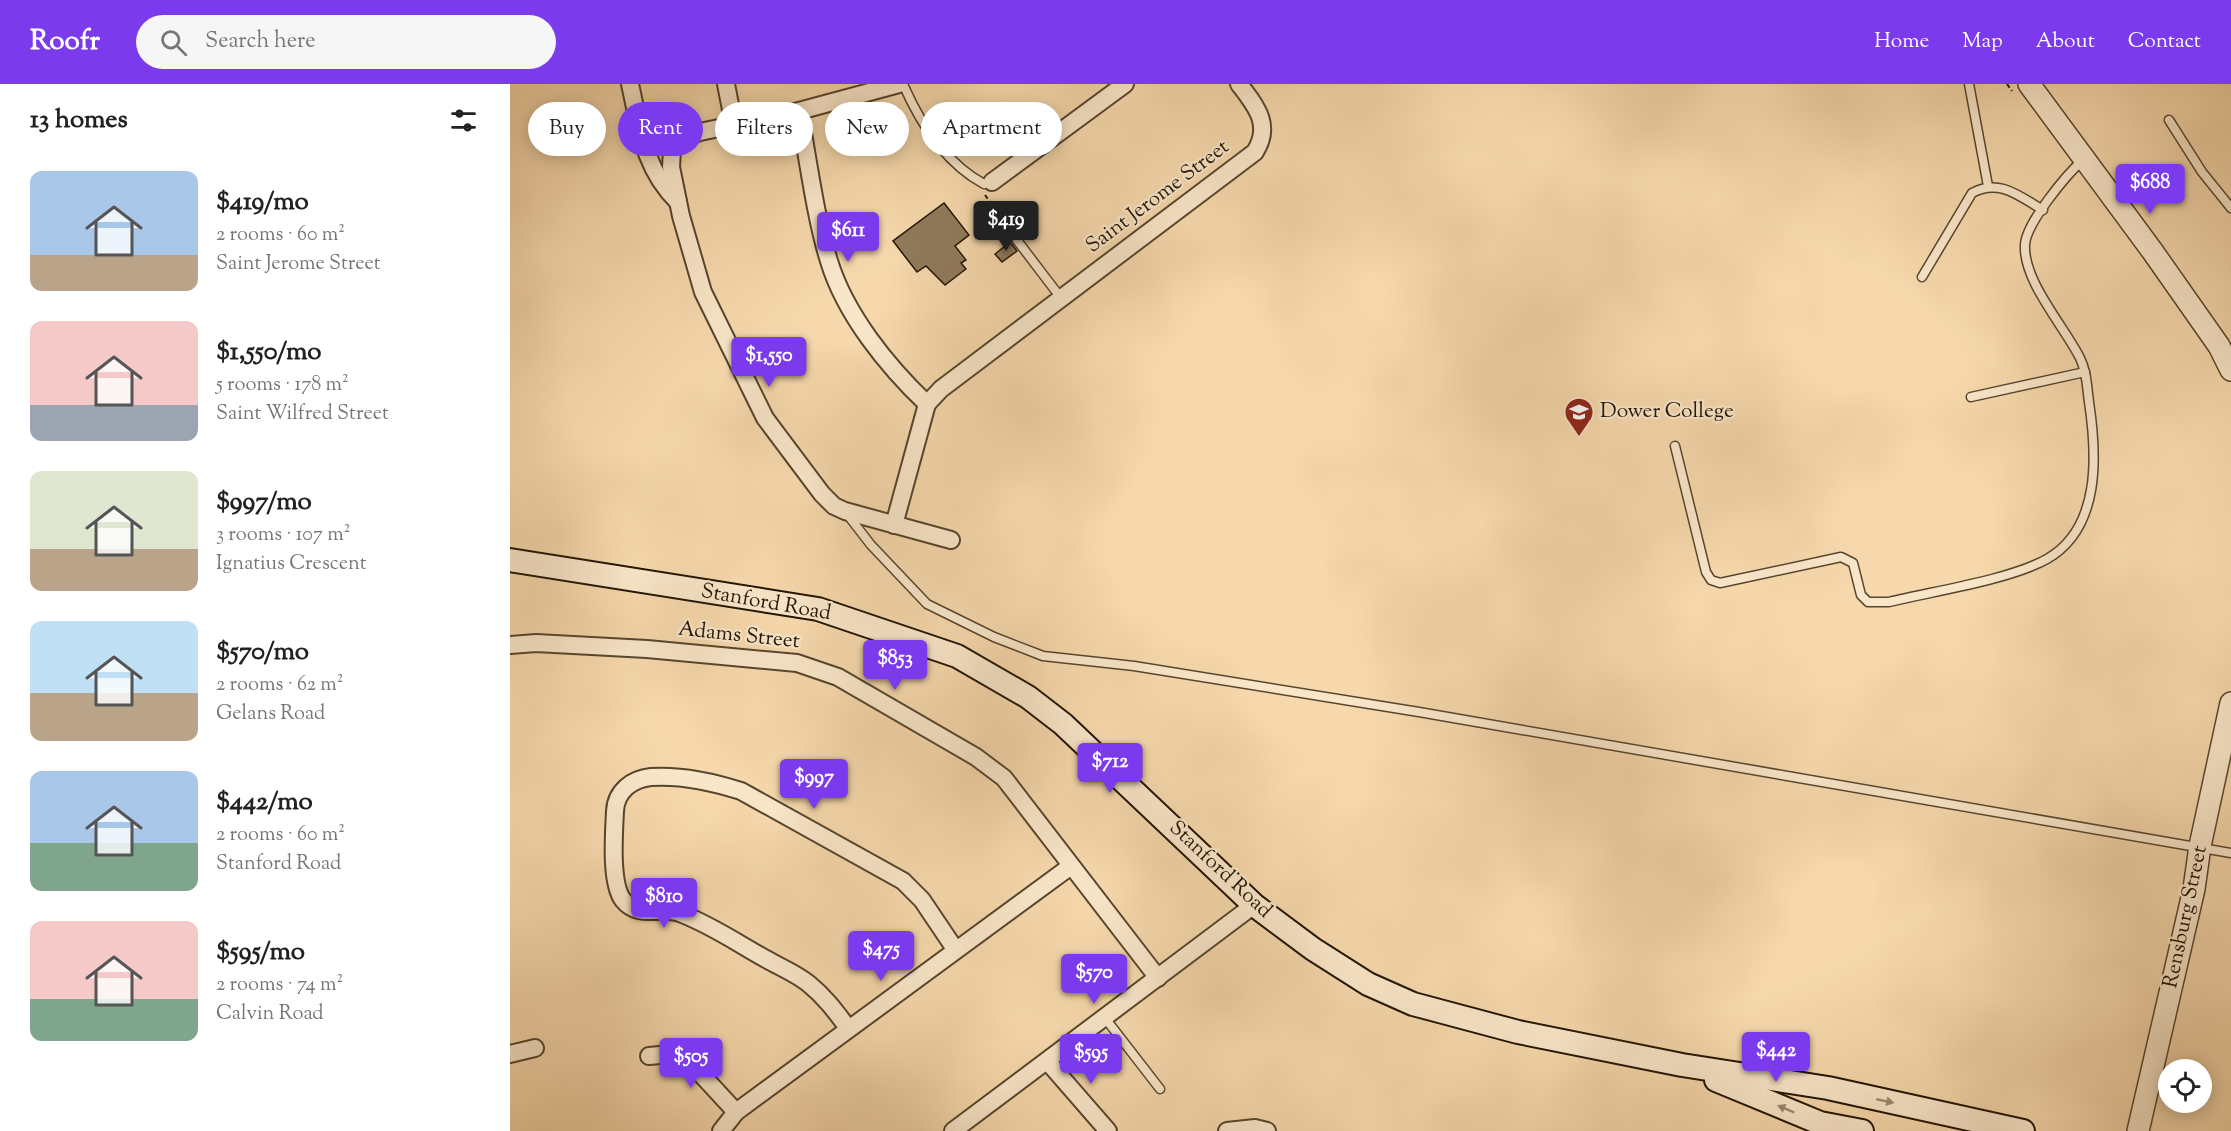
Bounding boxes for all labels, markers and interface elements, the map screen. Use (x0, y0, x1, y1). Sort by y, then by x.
search box (136, 15, 556, 69)
text: Roofr (30, 22, 100, 62)
icon: search (157, 26, 190, 59)
text: Search here (205, 26, 315, 58)
text: Home (1874, 27, 1929, 57)
text: Map (1962, 27, 2003, 57)
text: About (2036, 27, 2095, 57)
text: Contact (2128, 27, 2201, 57)
text: 13 homes (30, 102, 128, 139)
chip: Buy (528, 102, 606, 156)
chip: Rent (618, 102, 703, 156)
chip: Filters (715, 102, 813, 156)
chip: New (825, 102, 909, 156)
chip: Apartment (921, 102, 1062, 156)
icon: filters (447, 104, 480, 137)
street label: Saint Jerome Street (1080, 133, 1236, 261)
pin: $688 (2114, 164, 2186, 215)
text: $688 (2130, 169, 2170, 198)
text: $419/mo (216, 184, 309, 221)
icon: home (78, 195, 150, 267)
pin: $419 (970, 201, 1042, 252)
text: $419 (987, 206, 1025, 235)
pin: $611 (812, 212, 884, 263)
text: $611 (831, 217, 865, 246)
text: 2 rooms · 60 m² (216, 221, 345, 250)
text: Saint Jerome Street (216, 250, 381, 279)
text: $1,550/mo (216, 334, 321, 371)
pin: $1,550 (720, 337, 818, 388)
text: $1,550 (745, 342, 793, 371)
icon: home (78, 345, 150, 417)
text: 5 rooms · 178 m² (216, 371, 349, 400)
school or university icon: Dower College (1563, 396, 1595, 438)
place label: Dower College (1600, 397, 1734, 427)
text: Saint Wilfred Street (216, 400, 389, 429)
text: $997/mo (216, 484, 312, 521)
icon: home (78, 495, 150, 567)
text: 3 rooms · 107 m² (216, 521, 350, 550)
text: Ignatius Crescent (216, 550, 367, 579)
street label: Stanford Road (699, 577, 833, 629)
street label: Adams Street (677, 615, 801, 657)
text: $570/mo (216, 634, 309, 671)
pin: $853 (859, 640, 931, 691)
icon: home (78, 645, 150, 717)
text: $853 (877, 645, 913, 674)
text: 2 rooms · 62 m² (216, 671, 344, 700)
text: Gelans Road (216, 700, 325, 729)
pin: $712 (1074, 743, 1146, 794)
text: $712 (1092, 748, 1128, 777)
pin: $997 (778, 759, 850, 810)
text: $997 (794, 764, 834, 793)
text: $442/mo (216, 784, 313, 821)
icon: home (78, 795, 150, 867)
street label: Stanford Road (1162, 814, 1278, 926)
text: 2 rooms · 60 m² (216, 821, 345, 850)
street label: Rensburg Street (2156, 843, 2216, 991)
text: Stanford Road (216, 850, 341, 879)
pin: $810 (628, 878, 700, 929)
text: $810 (645, 883, 683, 912)
pin: $475 (845, 931, 917, 982)
text: $595/mo (216, 934, 305, 971)
text: $475 (862, 936, 900, 965)
icon: home (78, 945, 150, 1017)
pin: $570 (1058, 954, 1130, 1005)
text: $570 (1075, 959, 1113, 988)
text: 2 rooms · 74 m² (216, 971, 343, 1000)
text: Calvin Road (216, 1000, 324, 1029)
pin: $442 (1740, 1032, 1812, 1083)
pin: $595 (1055, 1034, 1127, 1085)
text: $442 (1756, 1037, 1796, 1066)
pin: $505 (655, 1038, 727, 1089)
text: $595 (1074, 1039, 1108, 1068)
text: $505 (674, 1043, 708, 1072)
map controls (2158, 1059, 2212, 1113)
button: locate (2158, 1059, 2212, 1113)
one-way arrow (1876, 1096, 1894, 1106)
one-way arrow (1777, 1104, 1795, 1113)

